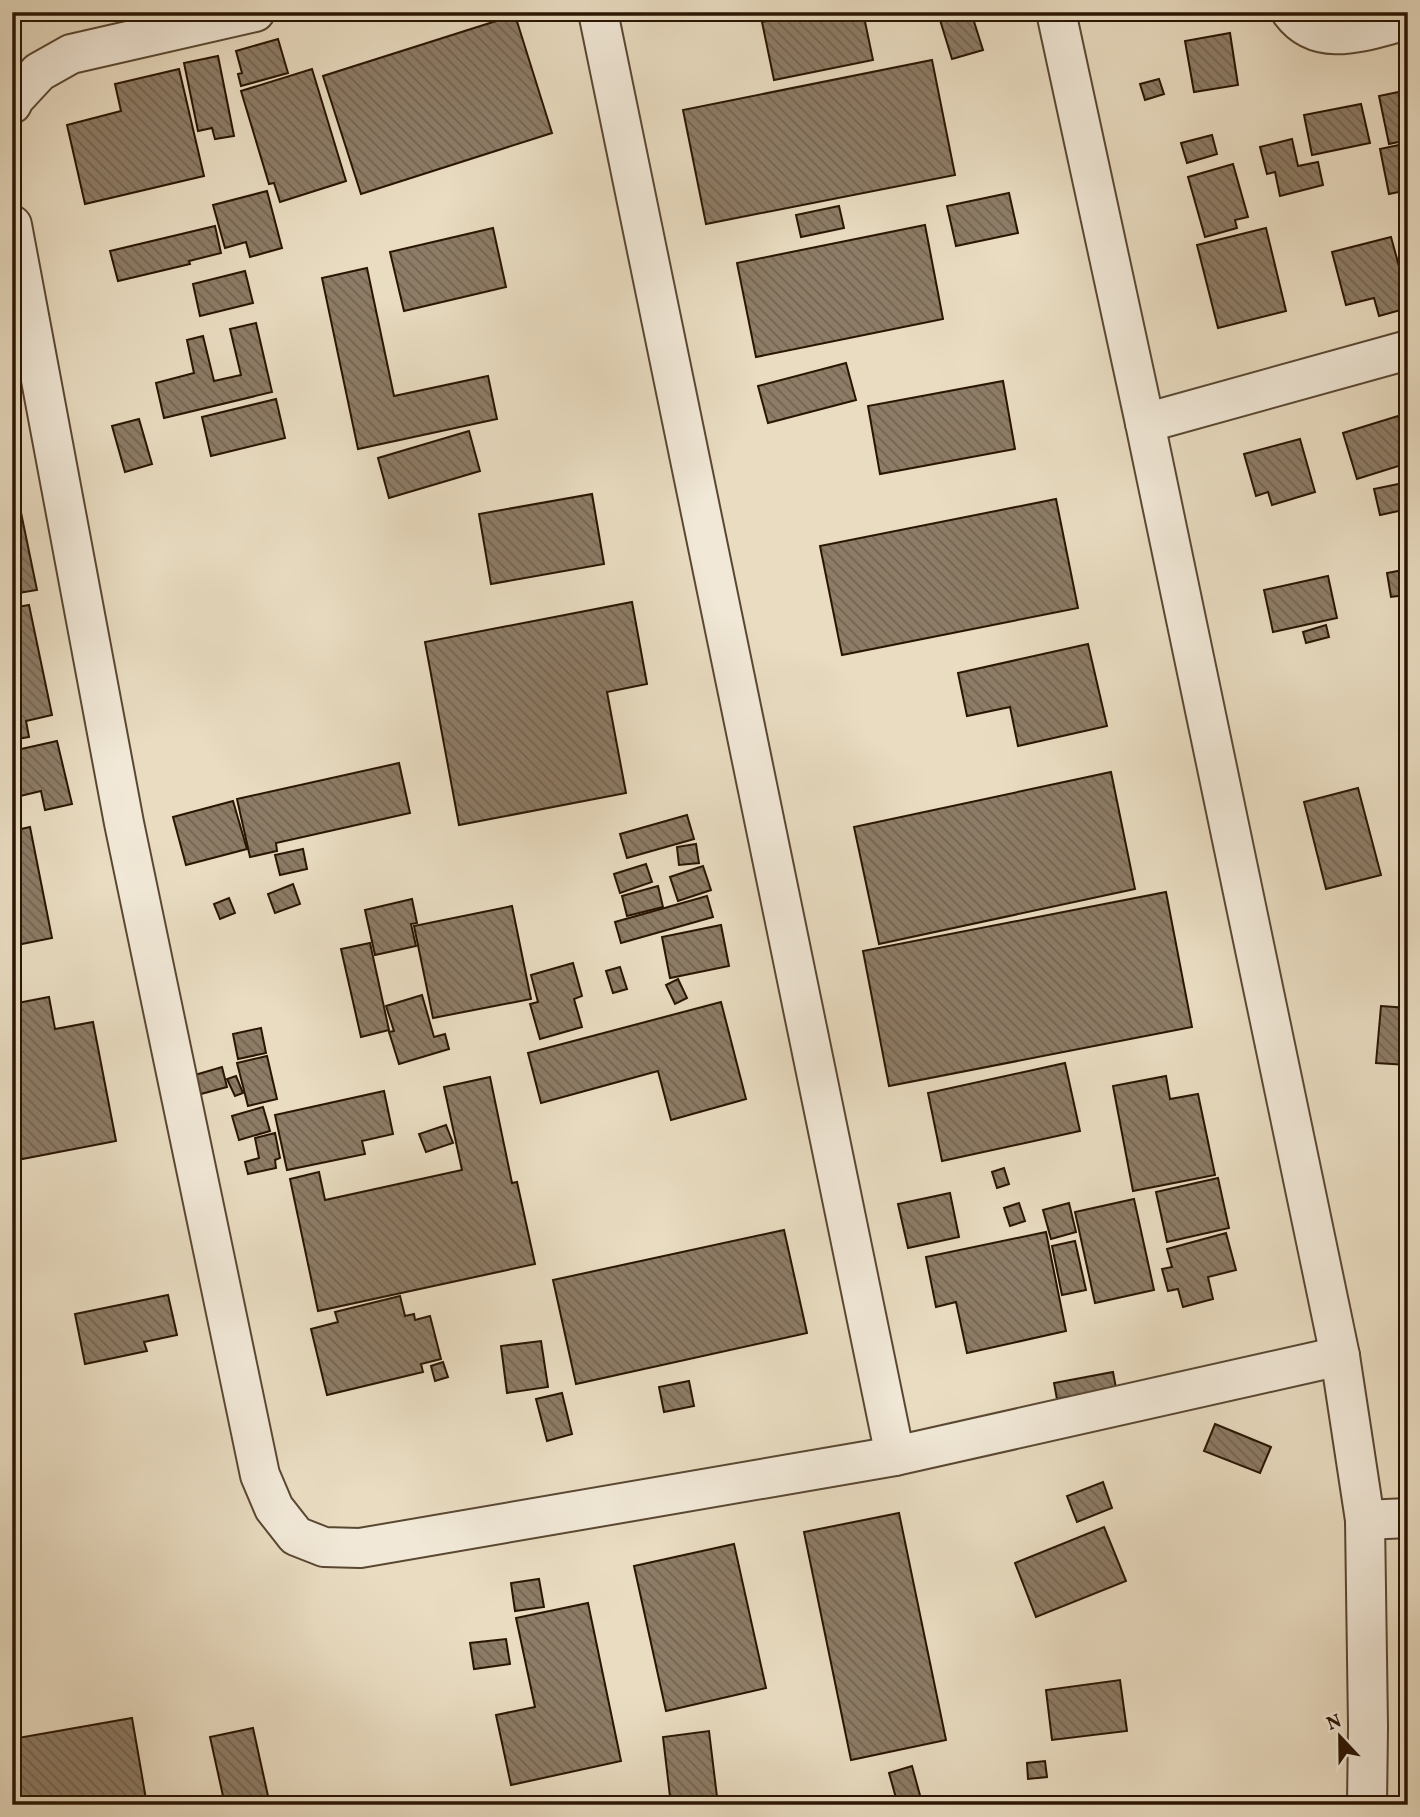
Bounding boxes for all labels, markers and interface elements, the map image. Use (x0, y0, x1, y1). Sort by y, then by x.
north arrow (1304, 1702, 1374, 1772)
text: N (1323, 1708, 1346, 1738)

